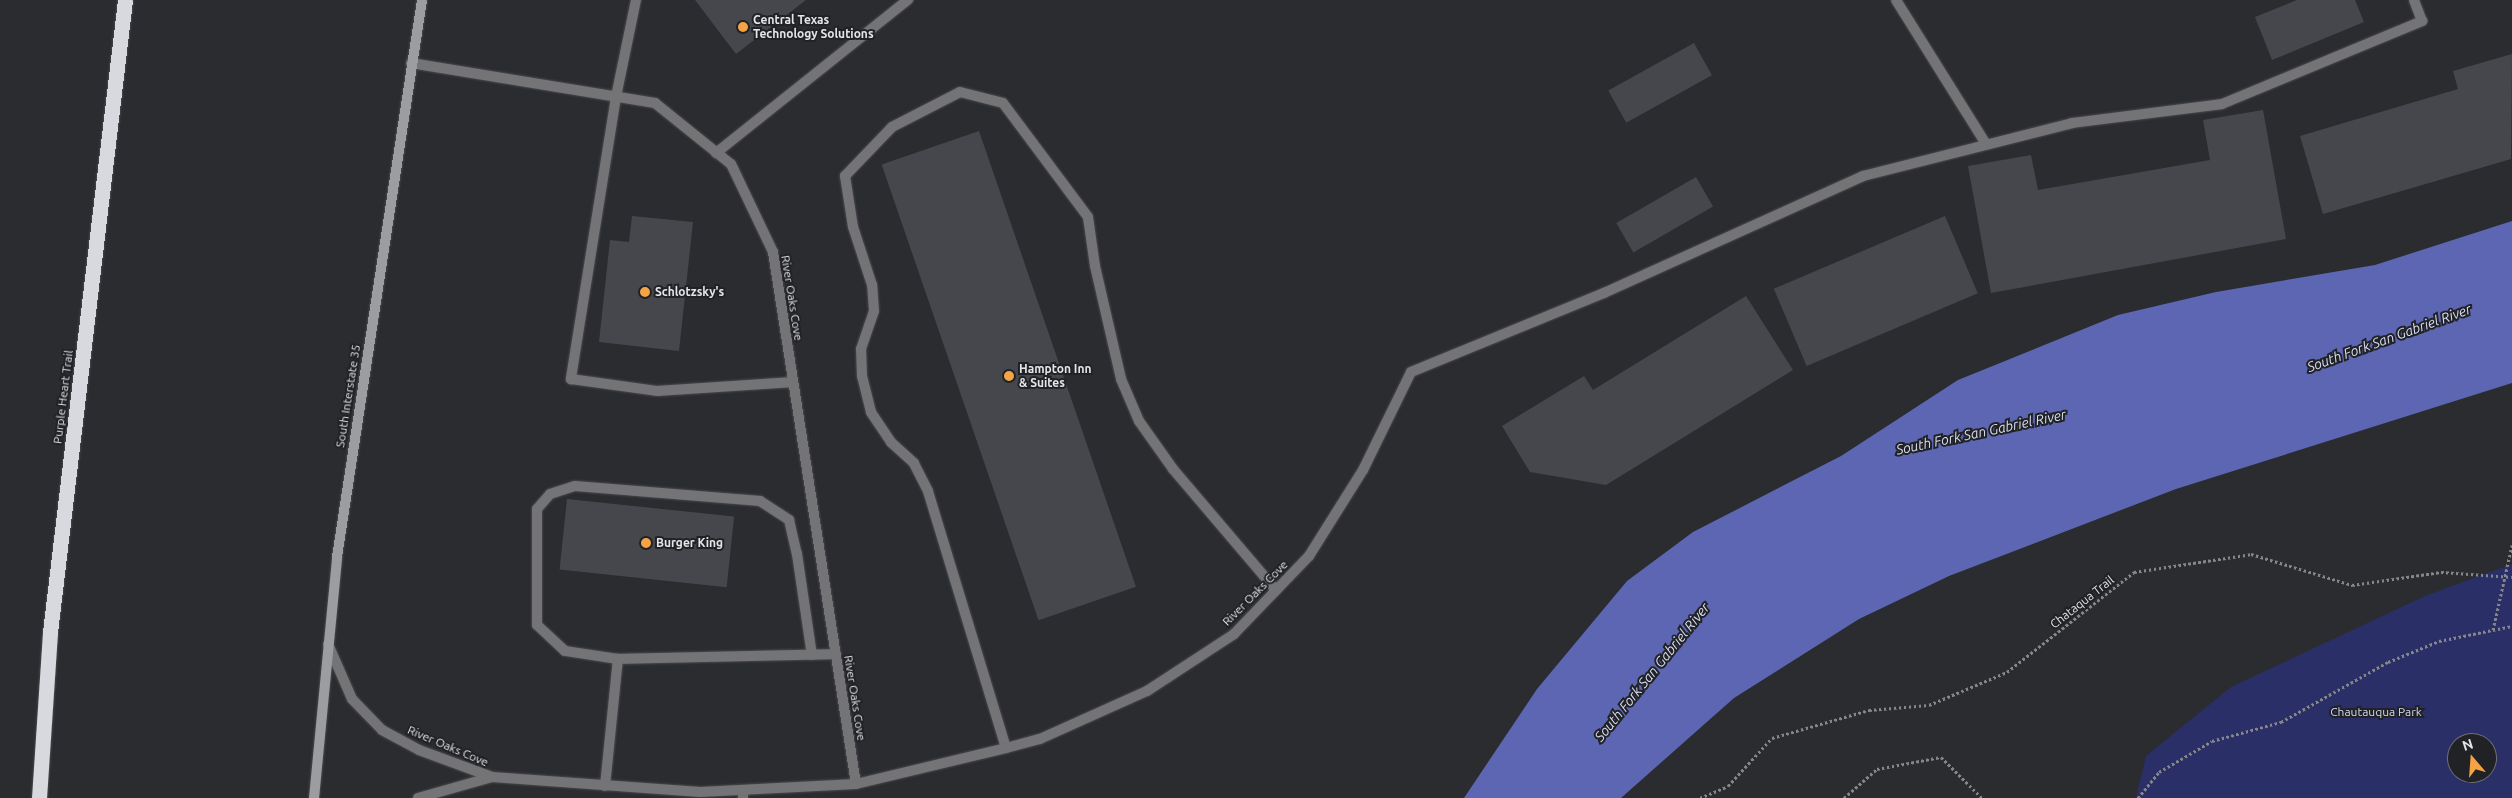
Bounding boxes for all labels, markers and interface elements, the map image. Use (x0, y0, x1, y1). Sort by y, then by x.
place label: Central Texas Technology Solutions (753, 13, 874, 41)
marker: Central Texas Technology Solutions (737, 21, 749, 33)
street label: River Oaks Cove (778, 254, 806, 342)
place label: Schlotzsky's (655, 285, 724, 299)
marker: Schlotzsky's (639, 286, 651, 298)
water label: South Fork San Gabriel River (2305, 300, 2473, 376)
street label: South Interstate 35 (333, 344, 363, 448)
street label: Purple Heart Trail (50, 349, 76, 445)
place label: Hampton Inn & Suites (1019, 362, 1091, 390)
marker: Hampton Inn & Suites (1003, 370, 1015, 382)
water label: South Fork San Gabriel River (1894, 406, 2068, 458)
place label: Burger King (656, 536, 723, 550)
marker: Burger King (640, 537, 652, 549)
street label: River Oaks Cove (1219, 557, 1291, 629)
street label: Chataqua Trail (2047, 573, 2117, 631)
water label: South Fork San Gabriel River (1591, 599, 1713, 745)
street label: River Oaks Cove (841, 654, 869, 742)
park label: Chautauqua Park (2330, 705, 2422, 719)
street label: River Oaks Cove (405, 722, 491, 770)
north arrow (2447, 733, 2497, 783)
text: N (2460, 735, 2475, 754)

